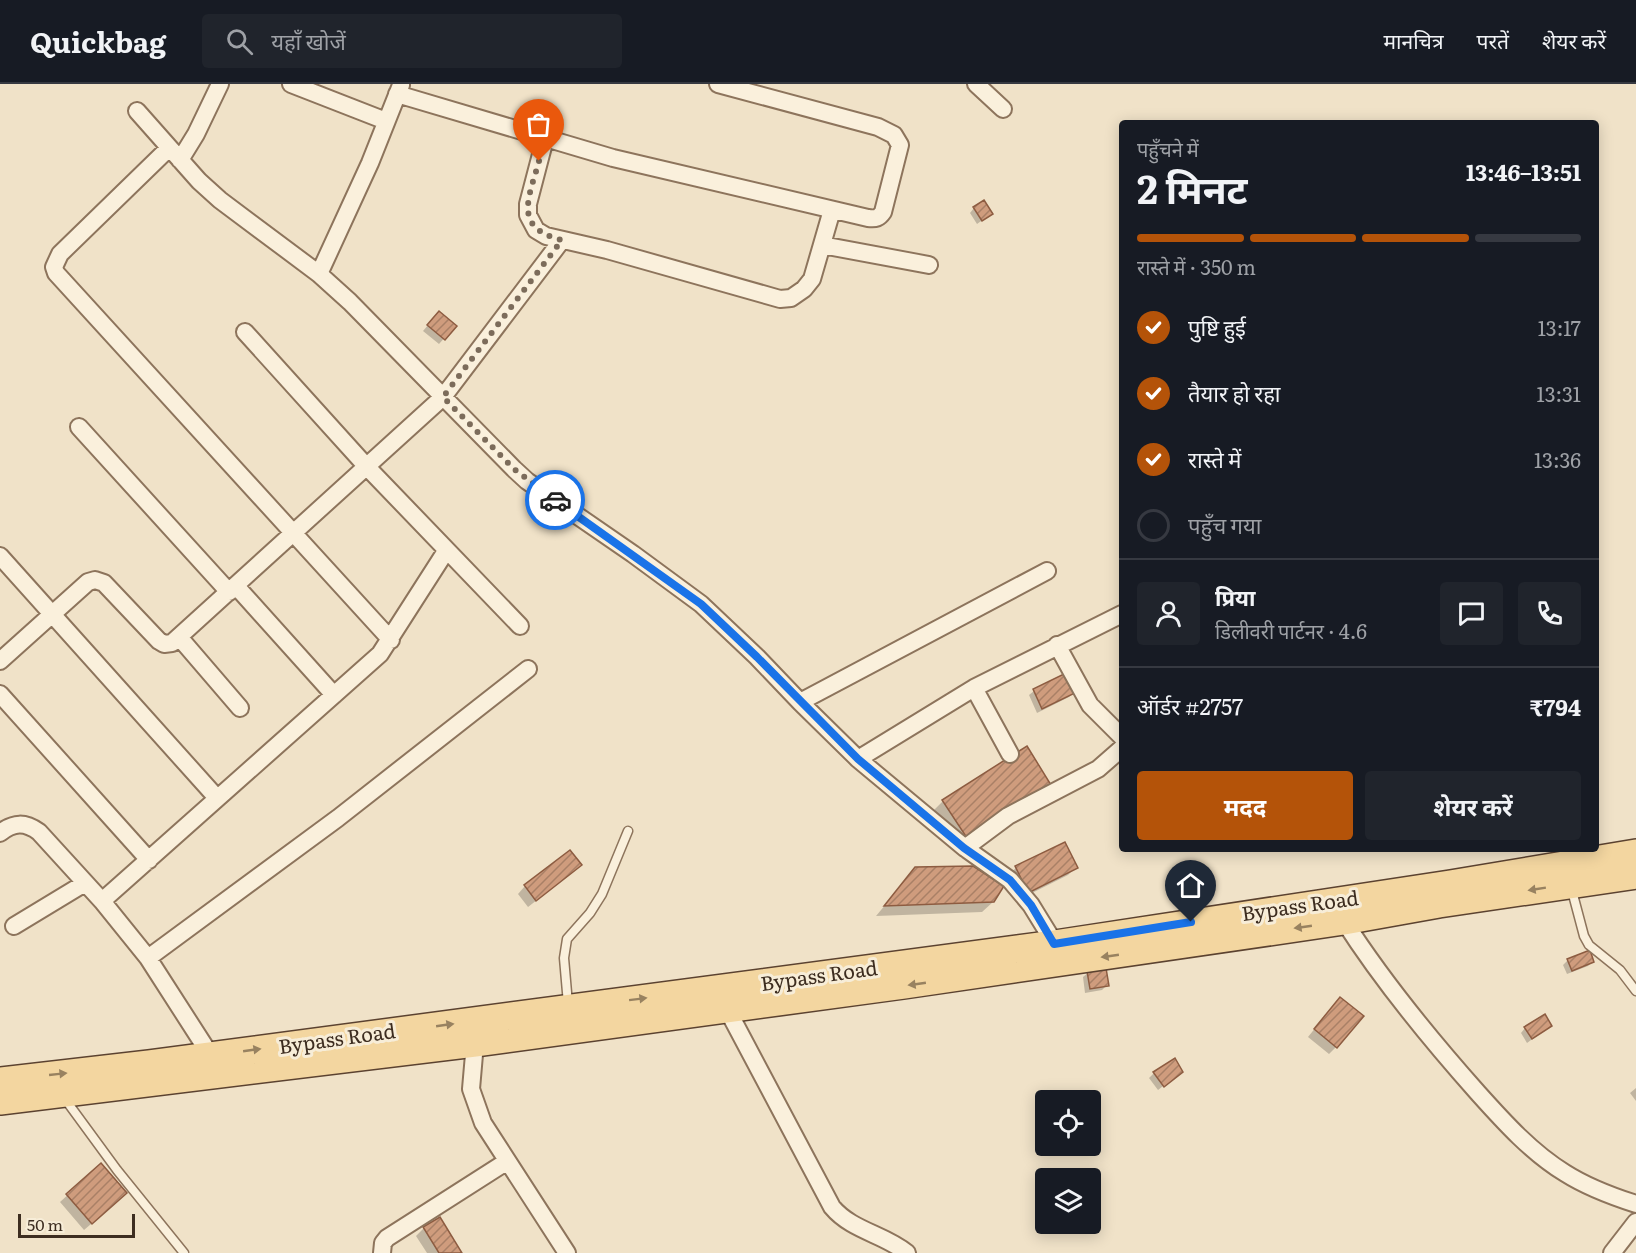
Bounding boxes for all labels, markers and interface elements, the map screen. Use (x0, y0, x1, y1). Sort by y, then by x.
search box (202, 14, 622, 68)
text: Quickbag (30, 20, 166, 62)
text: यहाँ खोजें (271, 24, 346, 57)
text: मानचित्र (1384, 24, 1444, 55)
text: परतें (1477, 24, 1509, 55)
text: शेयर करें (1542, 24, 1606, 55)
icon: search (223, 25, 256, 58)
pin (513, 99, 564, 161)
icon: bag (522, 108, 555, 141)
text: पहुँचने में (1137, 133, 1199, 163)
text: 13:46–13:51 (1466, 155, 1581, 188)
text: 2 मिनट (1137, 158, 1248, 216)
text: रास्ते में · 350 m (1137, 251, 1256, 281)
text: पुष्टि हुई (1188, 310, 1246, 343)
icon: check (1137, 311, 1170, 344)
text: 13:17 (1538, 312, 1581, 342)
text: तैयार हो रहा (1188, 376, 1281, 409)
icon: check (1137, 377, 1170, 410)
text: 13:31 (1537, 378, 1581, 408)
text: रास्ते में (1188, 442, 1241, 475)
icon: check (1137, 443, 1170, 476)
text: 13:36 (1534, 444, 1581, 474)
courier (525, 470, 585, 530)
icon: car (539, 484, 572, 517)
text: पहुँच गया (1188, 508, 1261, 541)
text: प्रिया (1215, 580, 1255, 613)
button: person (1137, 582, 1200, 645)
button: chat (1440, 582, 1503, 645)
button: phone (1518, 582, 1581, 645)
text: डिलीवरी पार्टनर · 4.6 (1215, 615, 1367, 645)
text: ऑर्डर #2757 (1137, 689, 1243, 722)
text: ₹794 (1530, 690, 1581, 723)
button: मदद (1137, 771, 1353, 840)
button: शेयर करें (1365, 771, 1581, 840)
pin (1165, 860, 1216, 922)
icon: home (1174, 869, 1207, 902)
street label: Bypass Road (1239, 881, 1360, 927)
one-way arrow (1527, 885, 1546, 894)
one-way arrow (1293, 922, 1312, 931)
street label: Bypass Road (758, 951, 879, 997)
one-way arrow (1100, 951, 1119, 960)
one-way arrow (907, 979, 926, 988)
one-way arrow (629, 995, 648, 1004)
street label: Bypass Road (276, 1014, 397, 1060)
one-way arrow (436, 1020, 455, 1029)
one-way arrow (242, 1046, 261, 1055)
one-way arrow (49, 1069, 68, 1079)
map controls (1035, 1090, 1101, 1234)
button: locate (1035, 1090, 1101, 1156)
button: layers (1035, 1168, 1101, 1234)
scale bar (18, 1211, 135, 1238)
text: 50 m (27, 1212, 63, 1236)

